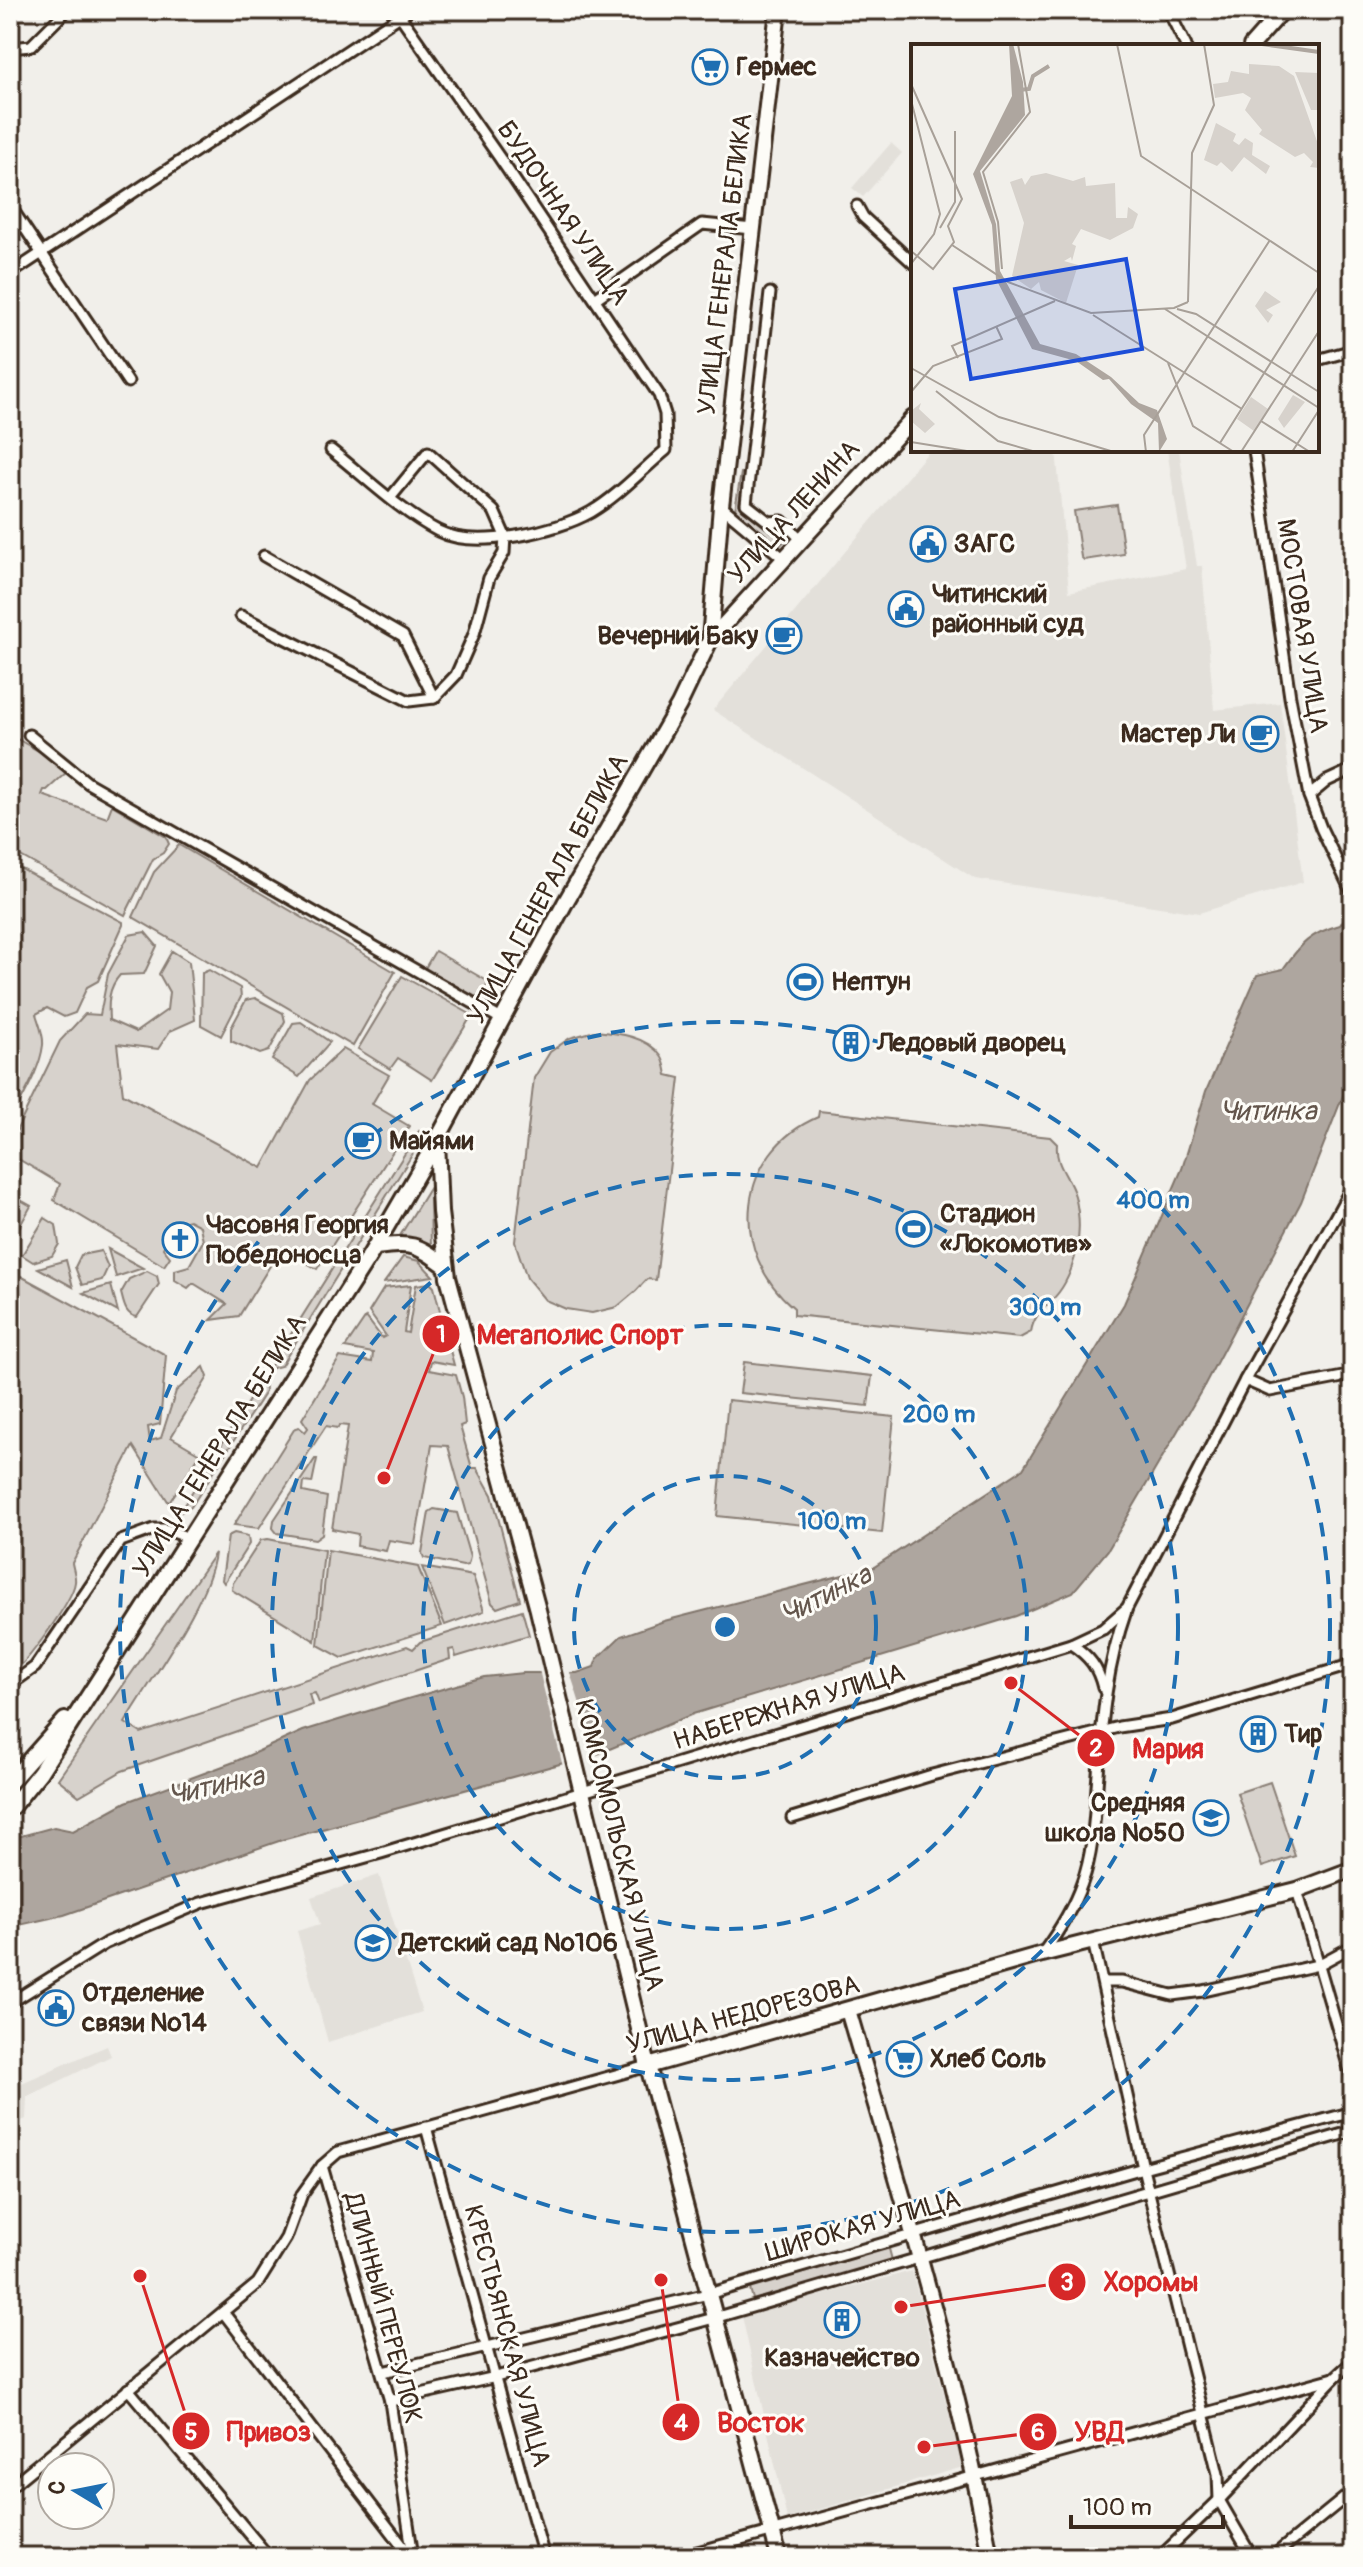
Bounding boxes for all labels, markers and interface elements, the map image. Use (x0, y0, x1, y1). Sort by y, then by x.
inset map (911, 44, 1319, 452)
supermarket icon: Гермес (691, 48, 729, 86)
place label: Гермес (736, 51, 817, 83)
street label: УЛИЦА ГЕНЕРАЛА БЕЛИКА (691, 111, 759, 417)
street label: БУДОЧНАЯ УЛИЦА (490, 115, 636, 311)
street label: УЛИЦА ЛЕНИНА (721, 433, 867, 590)
street label: МОСТОВАЯ УЛИЦА (1269, 517, 1335, 736)
public building icon: ЗАГС (909, 525, 947, 563)
place label: ЗАГС (954, 528, 1015, 560)
place label: Читинский районный суд (932, 578, 1084, 640)
public building icon: Читинский районный суд (887, 590, 925, 628)
cafe icon: Вечерний Баку (765, 617, 803, 655)
place label: Вечерний Баку (597, 620, 759, 652)
cafe icon: Мастер Ли (1242, 715, 1280, 753)
place label: Мастер Ли (1121, 718, 1235, 750)
street label: УЛИЦА ГЕНЕРАЛА БЕЛИКА (460, 748, 636, 1030)
sports icon: Нептун (786, 963, 824, 1001)
place label: Нептун (831, 966, 911, 998)
building icon: Ледовый дворец (832, 1024, 870, 1062)
place label: Ледовый дворец (876, 1027, 1066, 1059)
water label: Читинка (1219, 1094, 1319, 1129)
cafe icon: Майями (344, 1122, 382, 1160)
place label: Майями (389, 1125, 474, 1157)
text: 400 m (1116, 1186, 1190, 1215)
place label: Стадион «Локомотив» (940, 1198, 1092, 1260)
place label: Часовня Георгия Победоносца (206, 1209, 389, 1271)
sports icon: Стадион «Локомотив» (895, 1210, 933, 1248)
church icon: Часовня Георгия Победоносца (161, 1221, 199, 1259)
text: 300 m (1009, 1293, 1081, 1322)
callout: Мегаполис Спорт (421, 1308, 700, 1360)
street label: УЛИЦА ГЕНЕРАЛА БЕЛИКА (126, 1309, 314, 1583)
text: Мегаполис Спорт (476, 1318, 685, 1353)
text: 1 (436, 1320, 446, 1349)
text: 200 m (903, 1400, 975, 1429)
text: 100 m (798, 1507, 866, 1536)
water label: Читинка (775, 1556, 879, 1633)
centre of rings (711, 1613, 739, 1641)
street label: НАБЕРЕЖНАЯ УЛИЦА (669, 1656, 909, 1757)
street label: КОМСОМОЛЬСКАЯ УЛИЦА (567, 1696, 671, 1994)
building icon: Тир (1239, 1715, 1277, 1753)
place label: Тир (1283, 1718, 1322, 1750)
callout: Мария (1076, 1722, 1220, 1774)
text: Мария (1132, 1732, 1204, 1767)
text: 2 (1089, 1734, 1103, 1763)
water label: Читинка (165, 1758, 269, 1813)
place label: Средняя школа №50 (1044, 1787, 1185, 1849)
school or university icon: Средняя школа №50 (1192, 1799, 1230, 1837)
school or university icon: Детский сад №106 (354, 1924, 392, 1962)
place label: Детский сад №106 (397, 1927, 618, 1959)
street label: УЛИЦА НЕДОРЕЗОВА (623, 1968, 863, 2062)
place label: Отделение связи №14 (81, 1977, 207, 2039)
public building icon: Отделение связи №14 (37, 1989, 75, 2027)
supermarket icon: Хлеб Соль (885, 2040, 923, 2078)
place label: Хлеб Соль (930, 2043, 1047, 2075)
street label: ШИРОКАЯ УЛИЦА (762, 2183, 964, 2269)
street label: ДЛИННЫЙ ПЕРЕУЛОК (336, 2188, 429, 2427)
street label: КРЕСТЬЯНСКАЯ УЛИЦА (457, 2202, 557, 2470)
callout: Хоромы (1047, 2256, 1214, 2308)
text: Хоромы (1104, 2265, 1198, 2300)
text: 3 (1060, 2268, 1074, 2297)
building icon: Казначейство (823, 2301, 861, 2339)
place label: Казначейство (764, 2342, 920, 2374)
callout: Восток (661, 2396, 821, 2448)
callout: Привоз (171, 2405, 328, 2457)
text: Восток (717, 2406, 805, 2441)
callout: УВД (1018, 2406, 1140, 2458)
text: 4 (674, 2409, 688, 2438)
text: Привоз (227, 2415, 311, 2450)
text: УВД (1074, 2415, 1125, 2450)
text: 5 (184, 2418, 198, 2447)
text: 6 (1031, 2418, 1045, 2447)
north arrow (36, 2451, 116, 2531)
text: С (42, 2478, 72, 2497)
scale bar (1071, 2479, 1223, 2529)
text: 100 m (1083, 2493, 1152, 2522)

